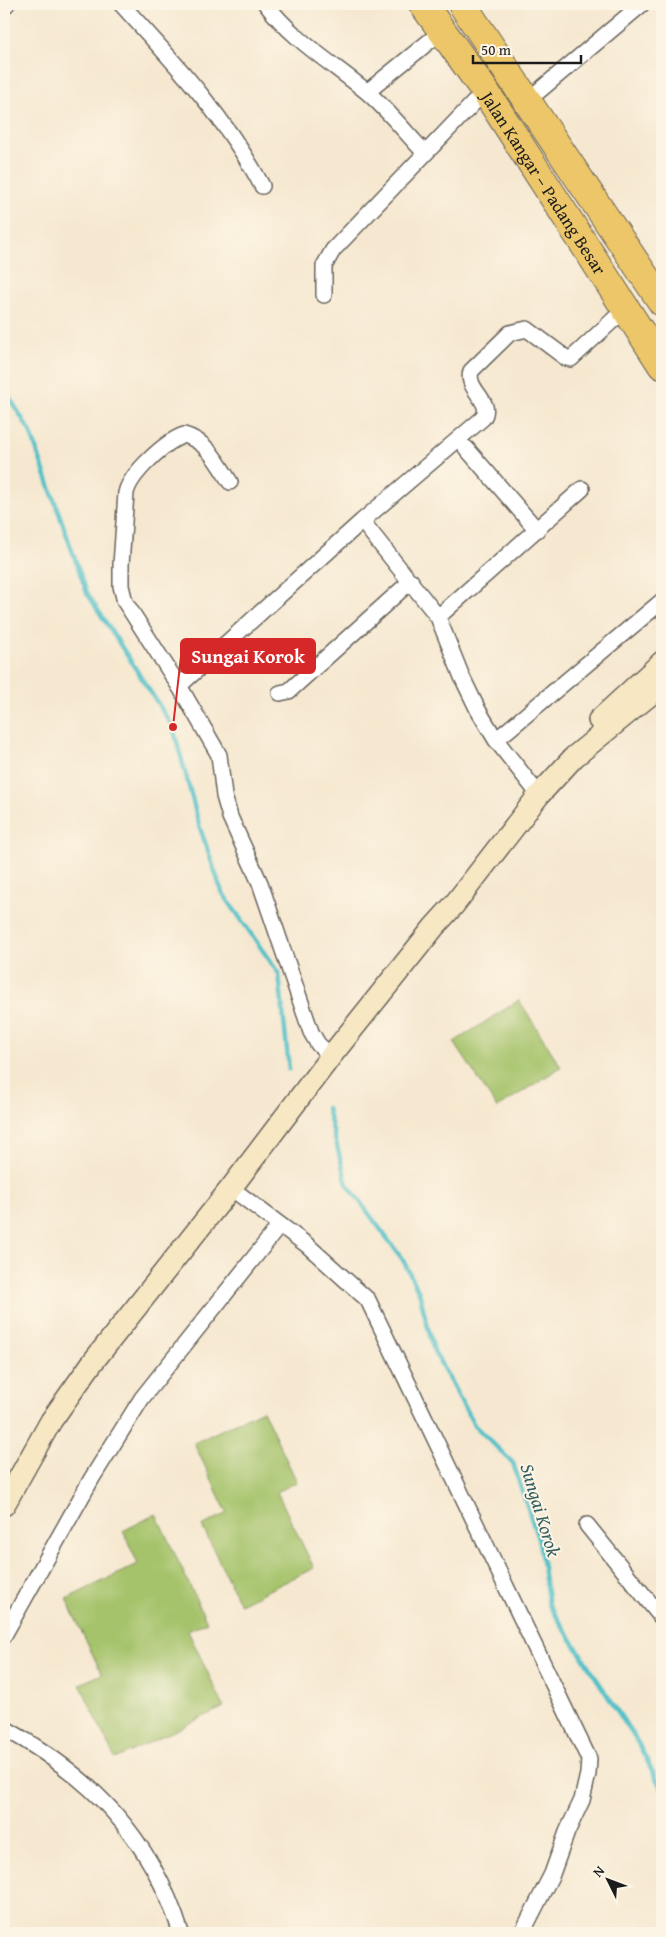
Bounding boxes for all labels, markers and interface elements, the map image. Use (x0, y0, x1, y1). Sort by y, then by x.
scale bar (473, 32, 581, 64)
text: 50 m (481, 39, 512, 60)
street label: Jalan Kangar – Padang Besar (474, 84, 614, 280)
callout: Sungai Korok (181, 639, 315, 673)
text: Sungai Korok (191, 642, 305, 670)
water label: Sungai Korok (514, 1460, 569, 1560)
north arrow (584, 1854, 634, 1904)
text: N (588, 1861, 609, 1881)

